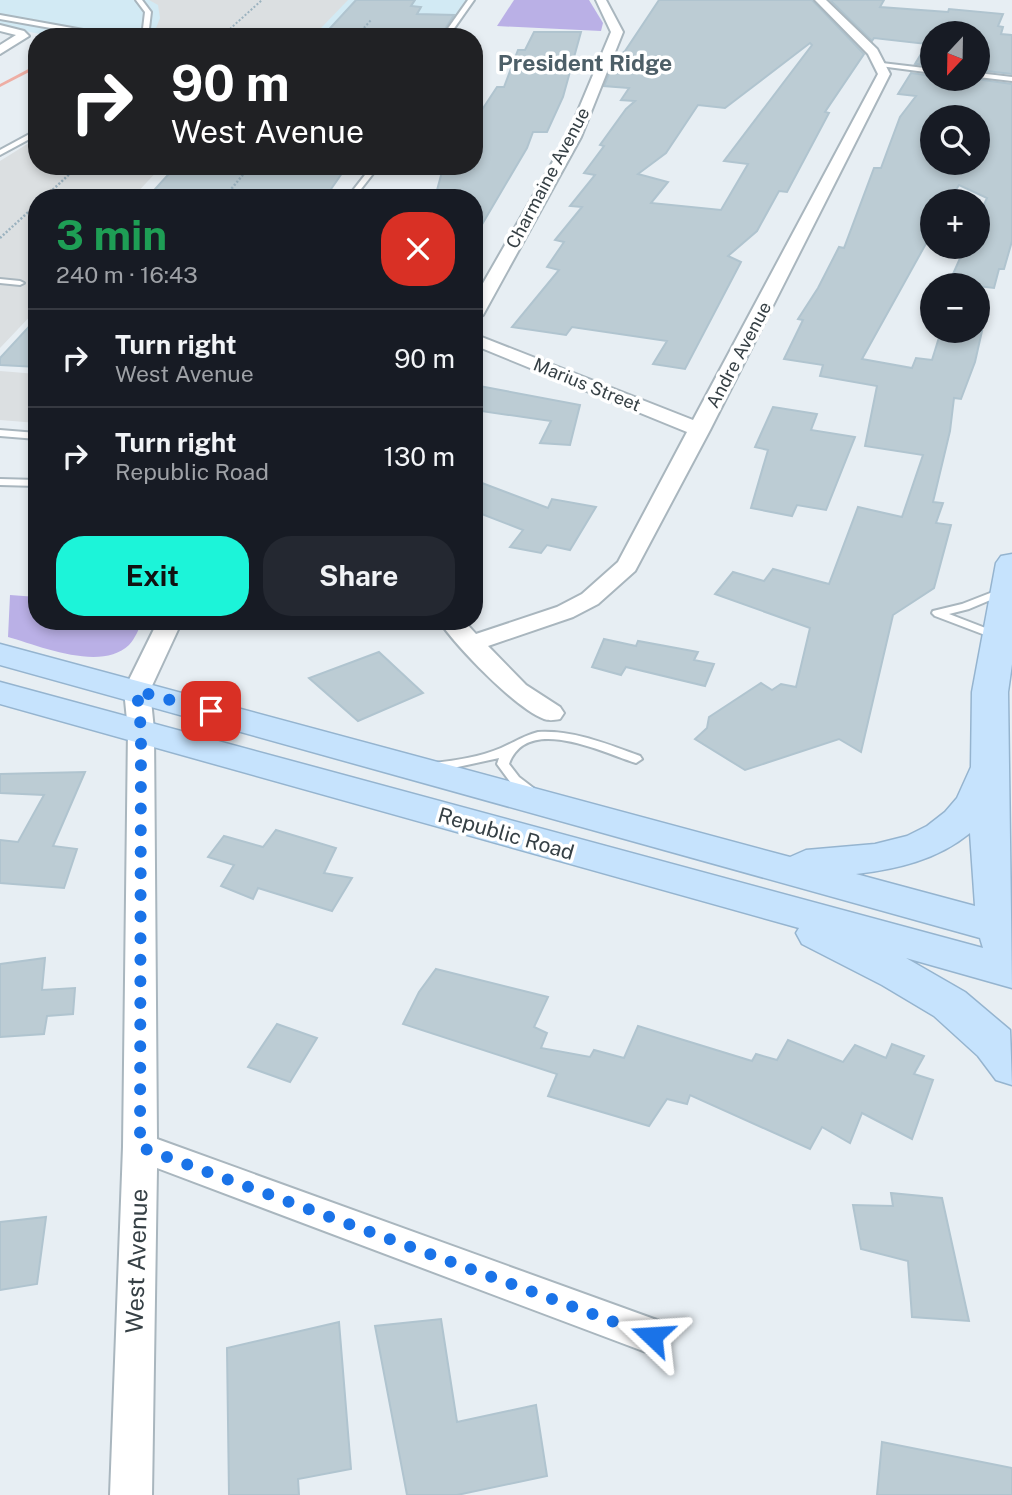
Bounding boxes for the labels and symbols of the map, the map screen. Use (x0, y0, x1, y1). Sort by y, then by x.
north arrow (920, 21, 990, 91)
district label: President Ridge (498, 49, 672, 76)
street label: Charmaine Avenue (502, 104, 594, 252)
street label: Andre Avenue (702, 298, 775, 411)
street label: Marius Street (531, 353, 644, 416)
pin (181, 681, 241, 741)
street label: Republic Road (435, 802, 577, 865)
street label: West Avenue (119, 1188, 153, 1334)
position arrow (615, 1299, 689, 1373)

